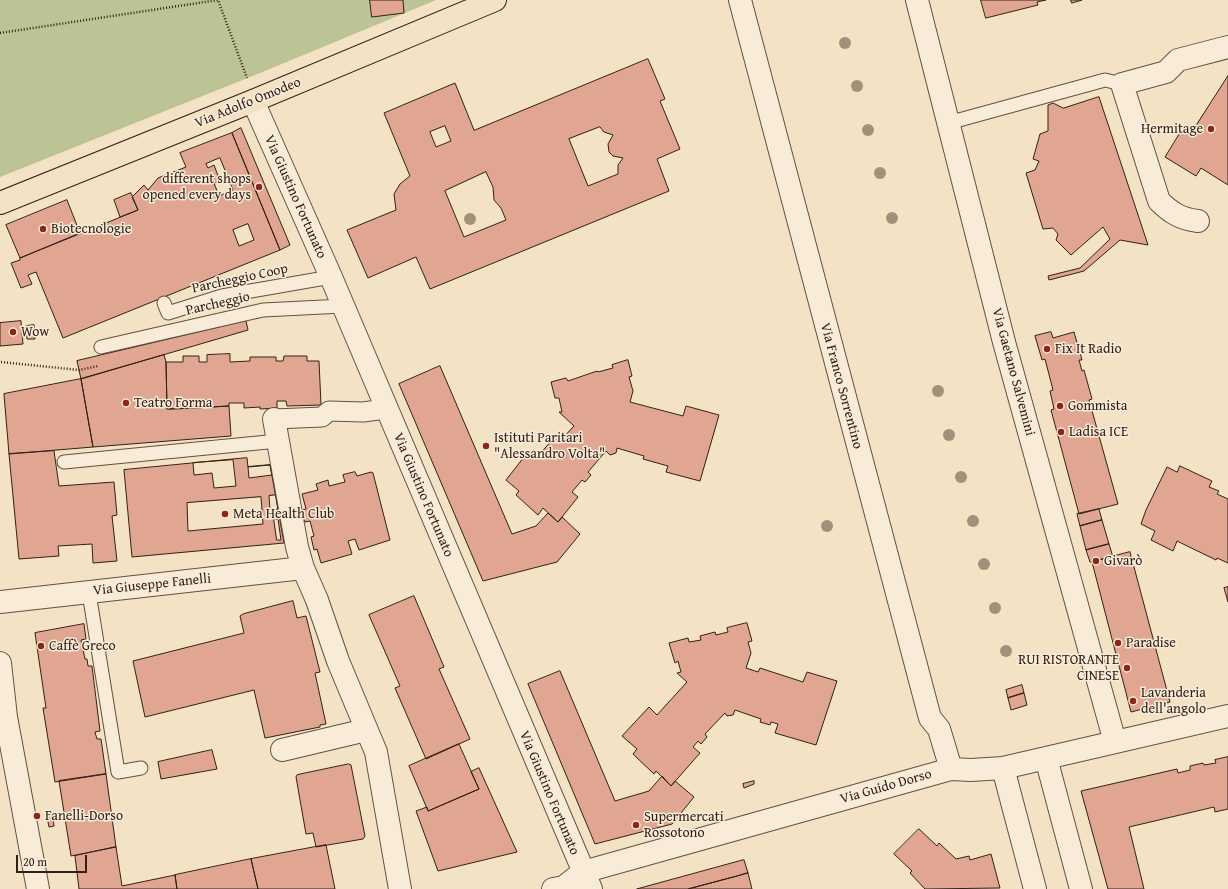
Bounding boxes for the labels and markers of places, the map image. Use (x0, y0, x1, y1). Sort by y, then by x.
place label: Hermitage (1141, 121, 1203, 137)
marker: Hermitage (1206, 124, 1216, 134)
place label: different shops opened every days (143, 171, 251, 204)
marker: different shops opened every days (254, 182, 264, 192)
place label: Biotecnologie (51, 221, 131, 237)
marker: Biotecnologie (38, 224, 48, 234)
place label: Wow (21, 324, 49, 340)
marker: Wow (8, 327, 18, 337)
place label: Fix It Radio (1055, 341, 1122, 357)
marker: Fix It Radio (1042, 344, 1052, 354)
place label: Teatro Forma (134, 395, 212, 411)
marker: Teatro Forma (121, 398, 131, 408)
place label: Gommista (1068, 398, 1127, 414)
marker: Gommista (1055, 401, 1065, 411)
place label: Ladisa ICE (1069, 424, 1128, 440)
marker: Ladisa ICE (1056, 427, 1066, 437)
place label: Istituti Paritari "Alessandro Volta" (494, 430, 605, 462)
marker: Istituti Paritari "Alessandro Volta" (481, 441, 491, 451)
place label: Meta Health Club (233, 506, 334, 522)
marker: Meta Health Club (220, 509, 230, 519)
place label: Givarò (1104, 553, 1142, 569)
marker: Givarò (1091, 556, 1101, 566)
place label: Paradise (1126, 635, 1176, 651)
place label: Caffè Greco (49, 638, 116, 654)
marker: Paradise (1113, 638, 1123, 648)
marker: Caffè Greco (36, 641, 46, 651)
place label: RUI RISTORANTE CINESE (1018, 652, 1119, 684)
marker: RUI RISTORANTE CINESE (1122, 663, 1132, 673)
place label: Lavanderia dell'angolo (1141, 685, 1206, 718)
marker: Lavanderia dell'angolo (1128, 696, 1138, 706)
place label: Fanelli-Dorso (45, 808, 123, 824)
place label: Supermercati Rossotono (644, 809, 724, 842)
marker: Fanelli-Dorso (32, 811, 42, 821)
marker: Supermercati Rossotono (631, 820, 641, 830)

